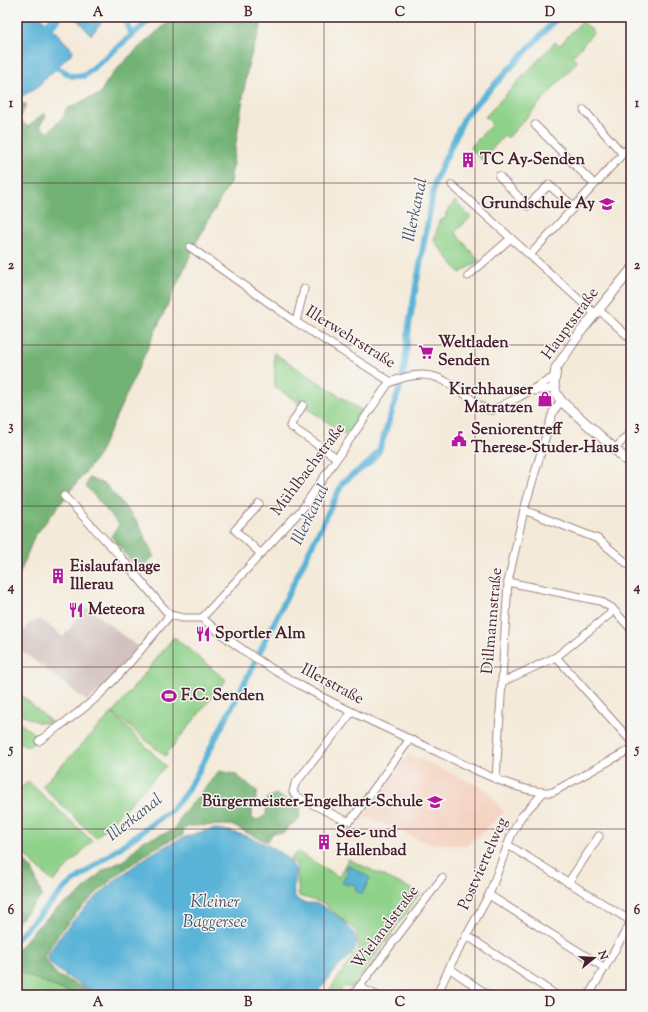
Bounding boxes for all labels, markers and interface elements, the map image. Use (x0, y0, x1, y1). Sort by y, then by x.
text: A (93, 4, 104, 22)
text: B (244, 4, 253, 22)
text: C (395, 4, 405, 22)
text: D (545, 4, 555, 22)
text: 1 (9, 95, 14, 113)
text: 1 (635, 95, 640, 113)
place label: TC Ay-Senden (480, 149, 585, 172)
building icon: TC Ay-Senden (459, 151, 477, 169)
water label: Illerkanal (398, 176, 434, 244)
place label: Grundschule Ay (481, 193, 595, 216)
school or university icon: Grundschule Ay (598, 195, 616, 213)
text: 2 (8, 257, 15, 275)
text: 2 (634, 257, 641, 275)
street label: Hauptstraße (537, 283, 605, 365)
street label: Illerwehrstraße (300, 301, 400, 375)
place label: Weltladen Senden (438, 332, 509, 373)
supermarket icon: Weltladen Senden (417, 343, 435, 361)
place label: Kirchhauser Matratzen (449, 379, 534, 420)
shop icon: Kirchhauser Matratzen (536, 390, 554, 408)
text: 3 (8, 418, 14, 436)
text: 3 (634, 418, 640, 436)
street label: Mühlbachstraße (266, 419, 352, 521)
place label: Seniorentreff Therese-Studer-Haus (471, 419, 619, 460)
public building icon: Seniorentreff Therese-Studer-Haus (450, 430, 468, 448)
water label: Illerkanal (286, 481, 336, 549)
place label: Eislaufanlage Illerau (70, 556, 161, 597)
building icon: Eislaufanlage Illerau (49, 567, 67, 585)
street label: Dillmannstraße (477, 567, 509, 675)
text: 4 (7, 579, 15, 597)
text: 4 (633, 579, 641, 597)
place label: Meteora (88, 599, 146, 622)
restaurant icon: Meteora (67, 601, 85, 619)
place label: Sportler Alm (215, 623, 306, 646)
restaurant icon: Sportler Alm (194, 625, 212, 643)
street label: Illerstraße (296, 659, 368, 711)
place label: F.C. Senden (181, 685, 265, 708)
sports icon: F.C. Senden (160, 687, 178, 705)
text: 5 (8, 741, 14, 759)
text: 5 (634, 741, 640, 759)
water label: Illerkanal (102, 789, 168, 847)
place label: Bürgermeister-Engelhart-Schule (202, 791, 424, 814)
school or university icon: Bürgermeister-Engelhart-Schule (426, 793, 444, 811)
street label: Postviertelweg (453, 814, 515, 914)
place label: See- und Hallenbad (336, 822, 407, 863)
building icon: See- und Hallenbad (315, 833, 333, 851)
street label: Wielandstraße (347, 881, 425, 975)
water label: Kleiner Baggersee (183, 891, 247, 935)
text: 6 (8, 902, 15, 920)
text: 6 (634, 902, 641, 920)
north arrow (574, 938, 614, 978)
text: N (593, 948, 612, 962)
text: A (93, 994, 104, 1012)
text: B (244, 994, 253, 1012)
text: C (395, 994, 405, 1012)
text: D (545, 994, 555, 1012)

